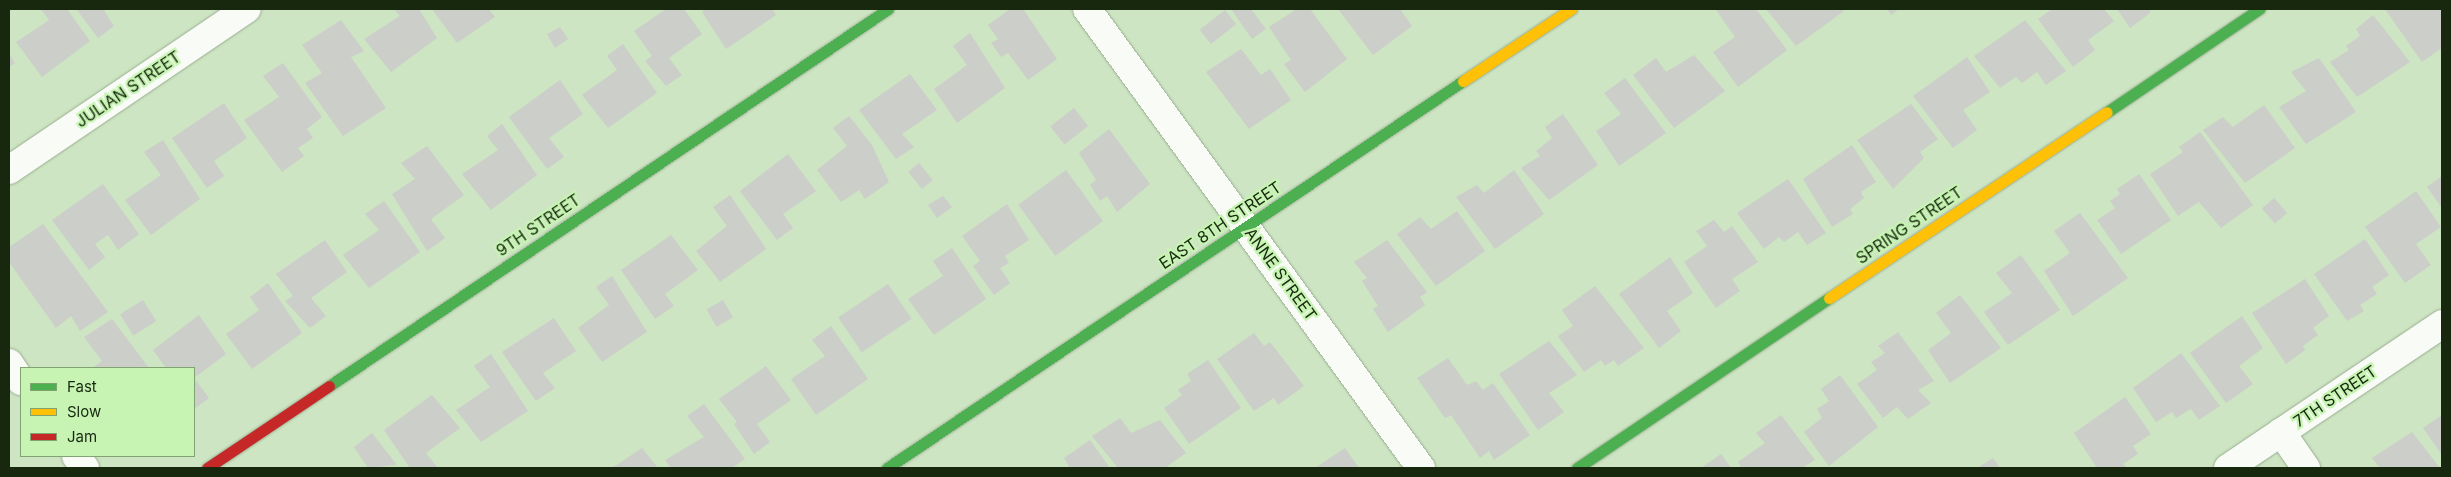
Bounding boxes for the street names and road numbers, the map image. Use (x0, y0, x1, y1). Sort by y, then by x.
street label: JULIAN STREET (72, 47, 184, 131)
street label: EAST 8TH STREET (1155, 177, 1285, 273)
street label: SPRING STREET (1852, 182, 1966, 268)
street label: 9TH STREET (492, 190, 584, 260)
street label: ANNE STREET (1241, 224, 1321, 324)
street label: 7TH STREET (2290, 361, 2380, 431)

